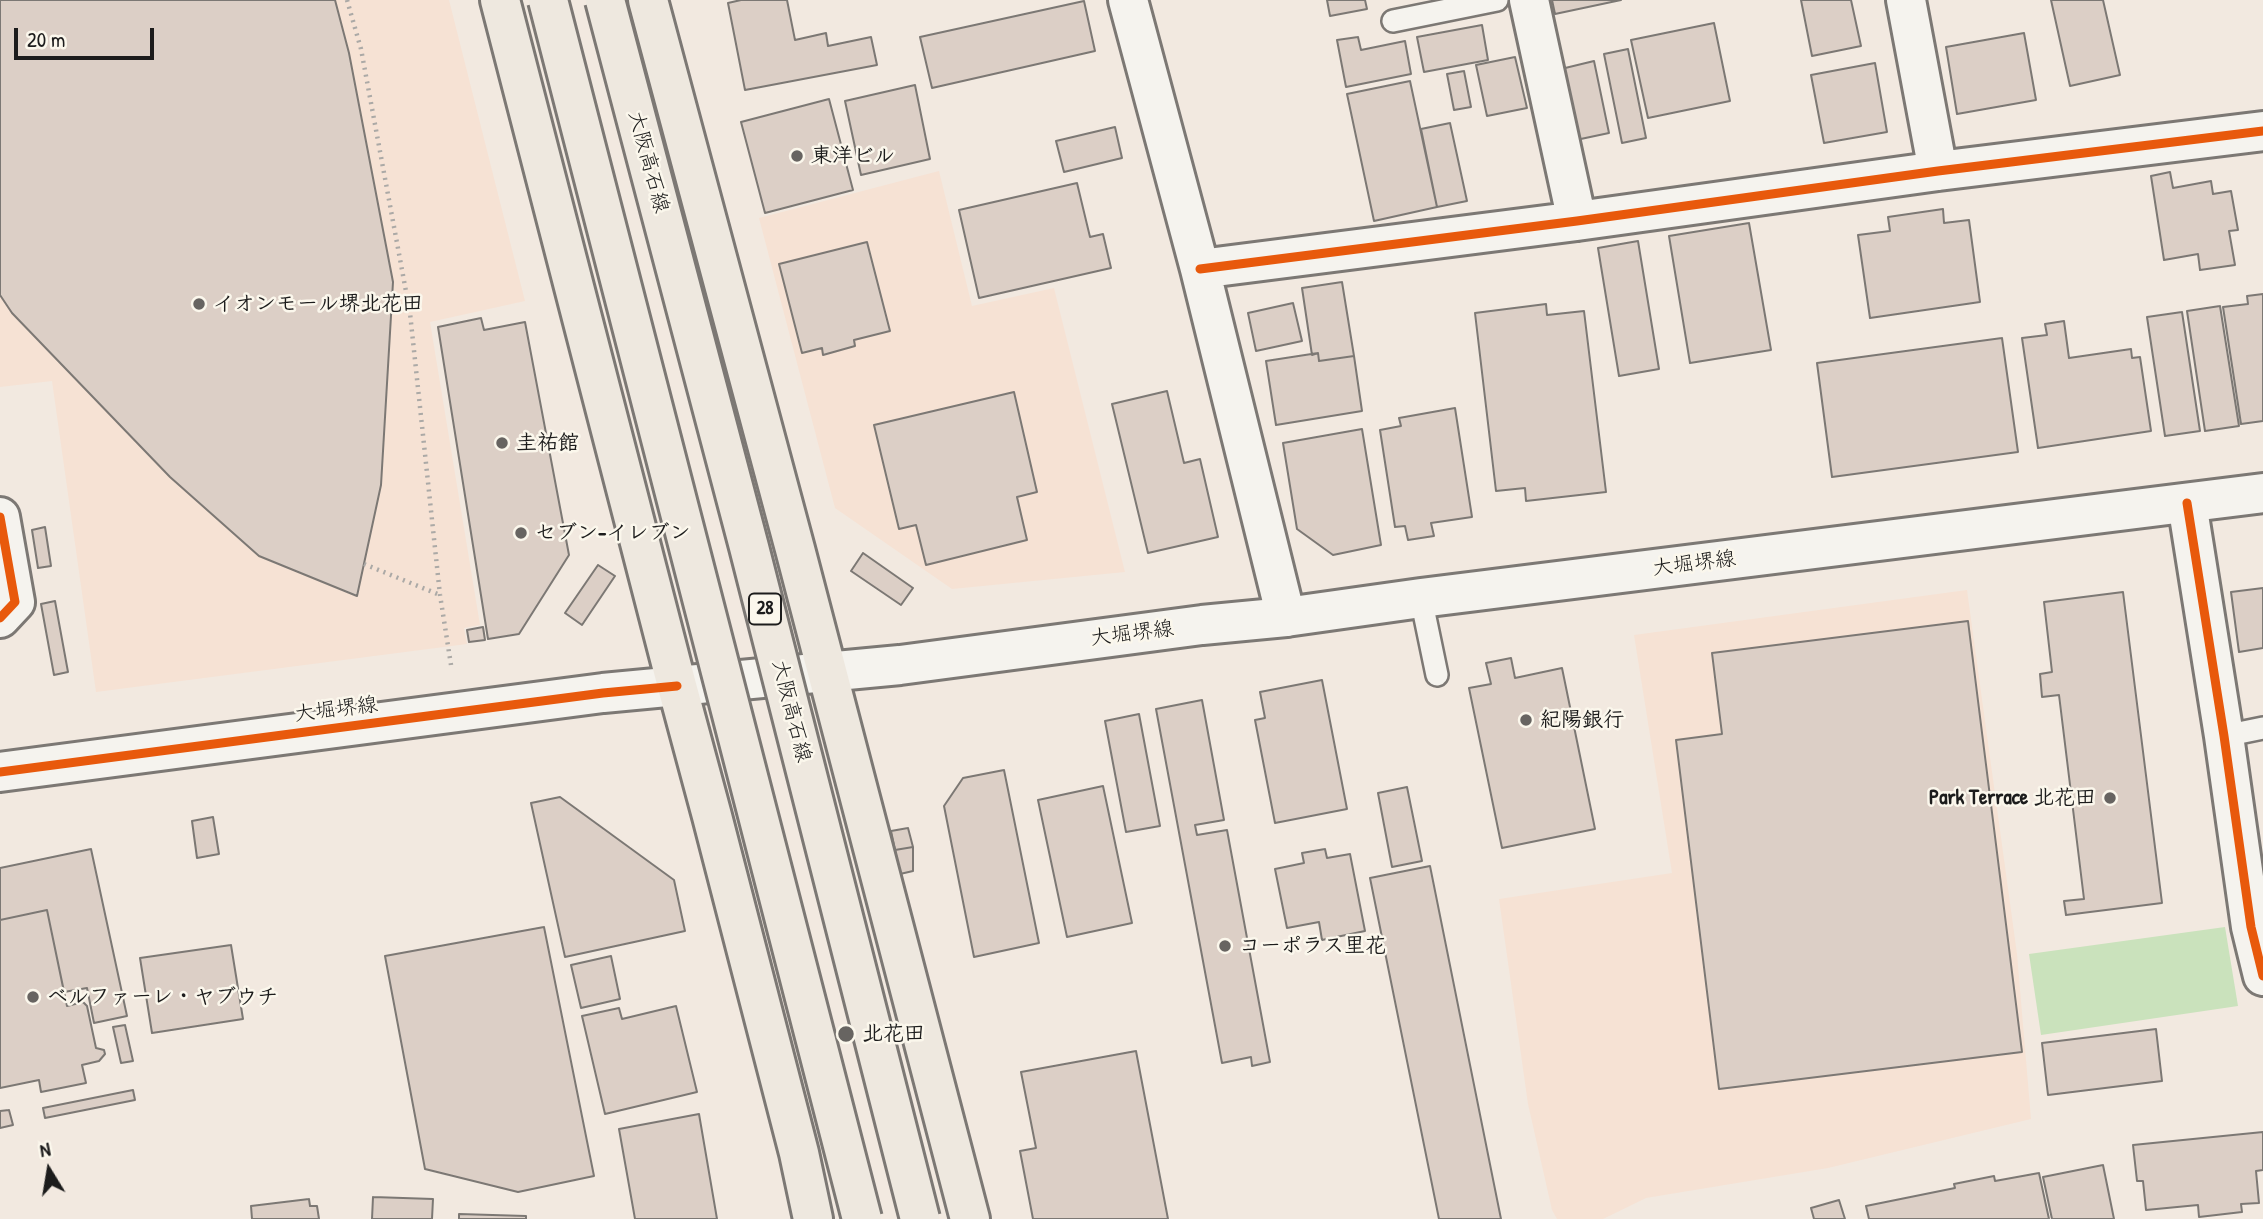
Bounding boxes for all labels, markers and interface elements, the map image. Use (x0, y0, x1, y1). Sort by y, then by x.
scale bar (18, 14, 158, 58)
text: 20 m (27, 25, 65, 54)
street label: 大阪高石線 (622, 108, 674, 216)
place label: 東洋ビル (811, 143, 895, 169)
marker: 東洋ビル (789, 148, 805, 164)
place label: イオンモール堺北花田 (213, 291, 423, 317)
marker: イオンモール堺北花田 (191, 296, 207, 312)
place label: 圭祐館 (516, 430, 579, 456)
marker: 圭祐館 (494, 435, 510, 451)
place label: セブン-イレブン (535, 520, 690, 546)
marker: セブン-イレブン (513, 525, 529, 541)
street label: 大堀堺線 (1651, 546, 1737, 582)
road number: 28 (749, 594, 781, 624)
street label: 大堀堺線 (1089, 616, 1175, 652)
street label: 大阪高石線 (766, 657, 816, 765)
street label: 大堀堺線 (293, 692, 379, 728)
place label: 紀陽銀行 (1540, 707, 1624, 733)
marker: 紀陽銀行 (1518, 712, 1534, 728)
place label: Park Terrace 北花田 (1929, 785, 2096, 811)
marker: Park Terrace 北花田 (2102, 790, 2118, 806)
place label: コーポラス里花 (1239, 933, 1386, 959)
marker: コーポラス里花 (1217, 938, 1233, 954)
place label: ベルファーレ・ヤブウチ (47, 984, 278, 1010)
marker: ベルファーレ・ヤブウチ (25, 989, 41, 1005)
place label: 北花田 (862, 1021, 925, 1047)
marker: 北花田 (836, 1024, 856, 1044)
north arrow (14, 1135, 84, 1205)
text: N (38, 1136, 52, 1163)

